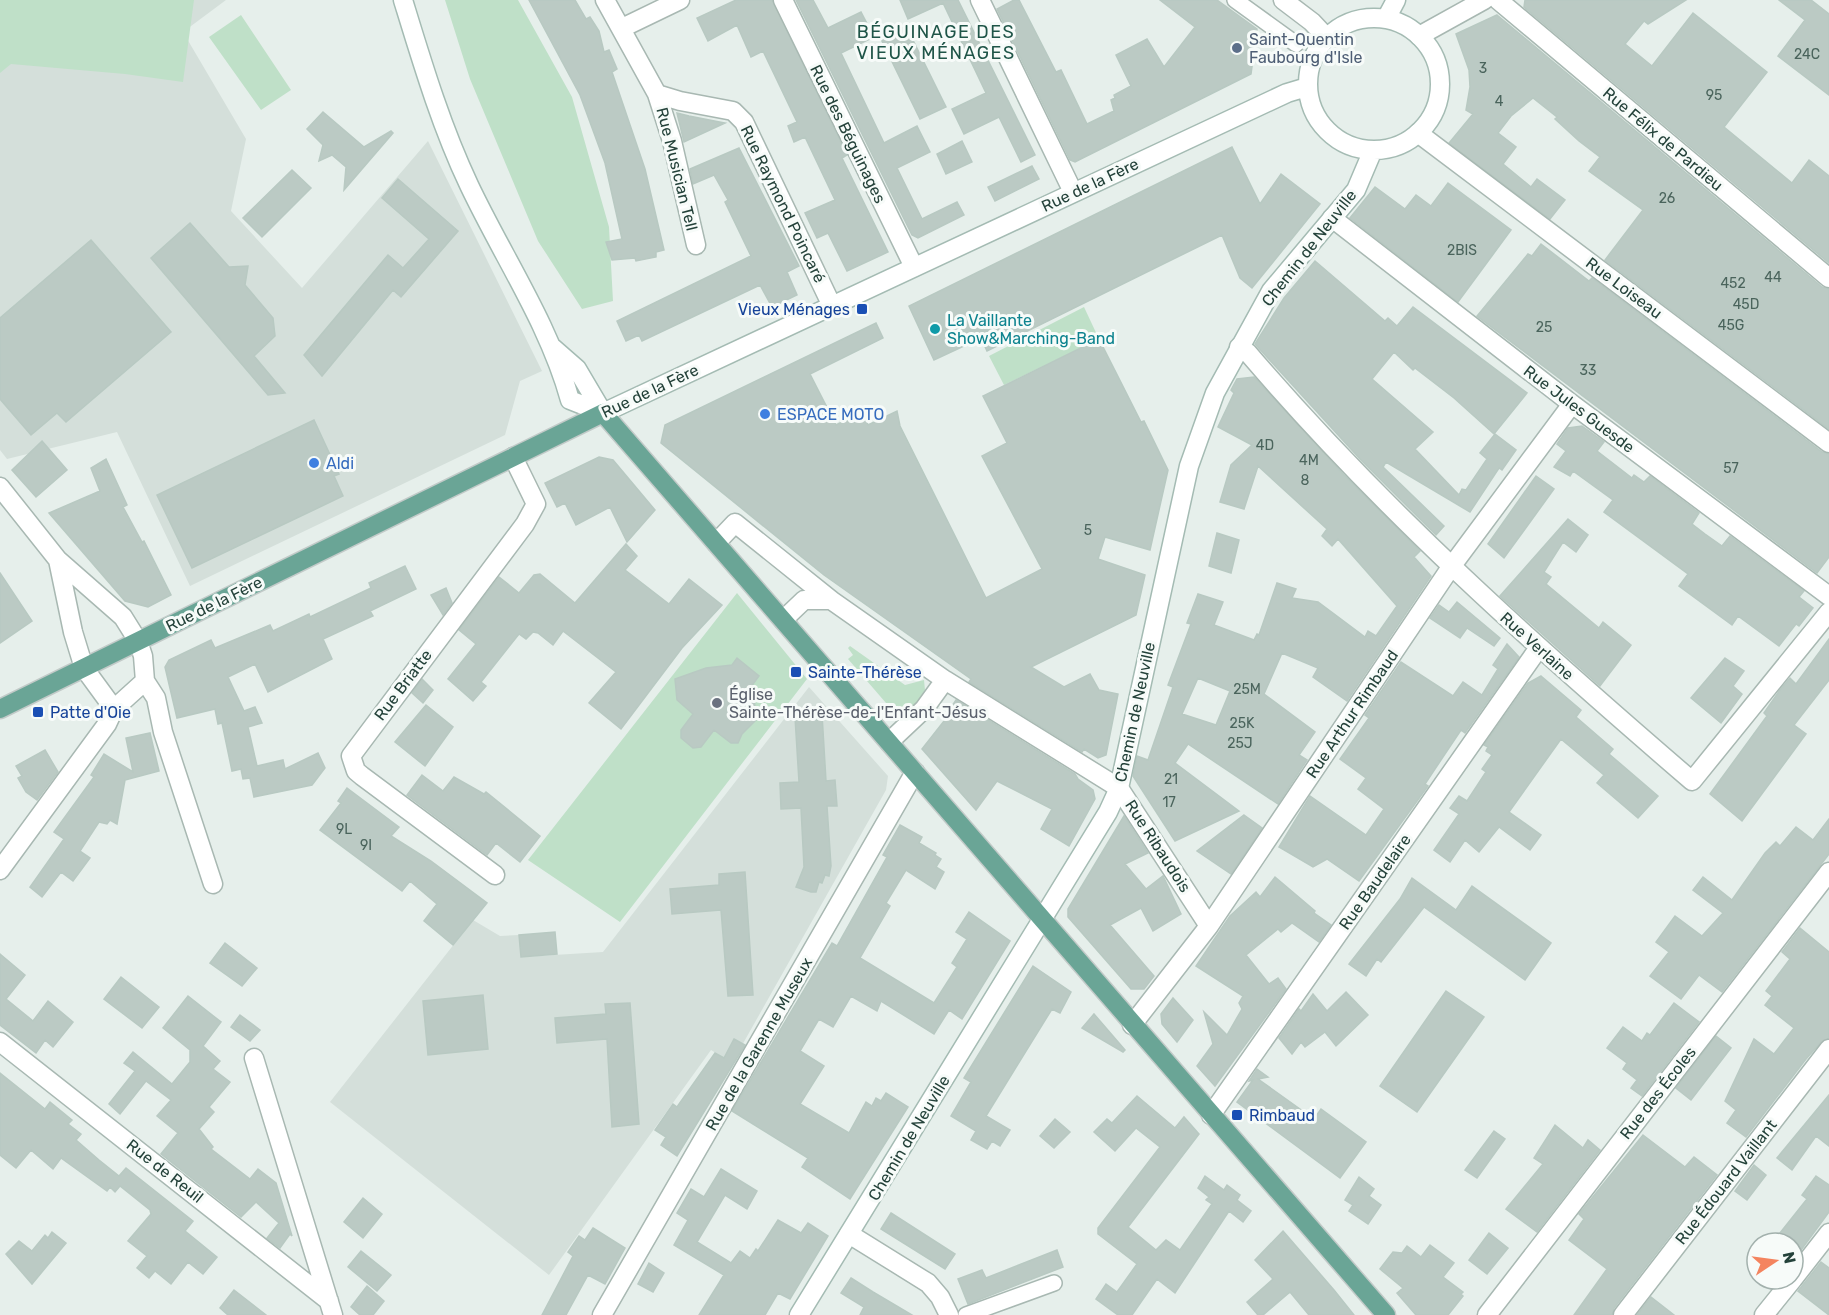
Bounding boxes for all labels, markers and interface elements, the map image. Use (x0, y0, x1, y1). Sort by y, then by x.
district label: BÉGUINAGE DES VIEUX MÉNAGES (856, 21, 1016, 64)
place label: Saint-Quentin Faubourg d'Isle (1249, 30, 1362, 67)
marker: Saint-Quentin Faubourg d'Isle (1230, 41, 1244, 55)
house number: 24C (1794, 46, 1820, 63)
house number: 3 (1479, 60, 1487, 77)
street label: Rue des Béguinages (806, 62, 890, 206)
street label: Rue Félix de Pardieu (1599, 83, 1727, 195)
house number: 95 (1706, 87, 1722, 104)
house number: 4 (1495, 93, 1504, 110)
street label: Rue Musician Tell (652, 105, 702, 233)
street label: Rue Raymond Poincaré (737, 122, 829, 286)
street label: Rue de la Fère (1038, 154, 1142, 216)
street label: Chemin de Neuville (1258, 186, 1360, 310)
house number: 26 (1659, 190, 1675, 207)
house number: 2BIS (1447, 242, 1477, 259)
street label: Rue Loiseau (1582, 253, 1666, 323)
house number: 44 (1764, 269, 1782, 286)
house number: 452 (1720, 275, 1746, 292)
house number: 45D (1733, 296, 1759, 313)
place label: Vieux Ménages (738, 300, 850, 319)
marker: Vieux Ménages (855, 302, 869, 316)
place label: La Vaillante Show&Marching-Band (947, 311, 1115, 348)
house number: 45G (1718, 317, 1744, 334)
house number: 25 (1536, 319, 1552, 336)
marker: La Vaillante Show&Marching-Band (928, 322, 942, 336)
street label: Rue de la Fère (598, 360, 702, 422)
street label: Rue Jules Guesde (1520, 361, 1638, 457)
house number: 33 (1580, 362, 1596, 379)
place label: ESPACE MOTO (777, 405, 884, 424)
marker: ESPACE MOTO (758, 407, 772, 421)
house number: 4D (1256, 437, 1274, 454)
house number: 4M (1299, 452, 1319, 469)
place label: Aldi (326, 454, 354, 473)
marker: Aldi (307, 456, 321, 470)
house number: 57 (1723, 460, 1739, 477)
house number: 8 (1301, 472, 1310, 489)
house number: 5 (1084, 522, 1092, 539)
street label: Rue de la Fère (163, 572, 265, 636)
street label: Rue Verlaine (1496, 608, 1578, 684)
street label: Chemin de Neuville (1111, 640, 1159, 784)
street label: Rue Briatte (370, 646, 436, 724)
street label: Rue Arthur Rimbaud (1302, 646, 1402, 782)
place label: Sainte-Thérèse (808, 663, 922, 682)
marker: Sainte-Thérèse (789, 665, 803, 679)
house number: 25M (1233, 681, 1261, 698)
place label: Église Sainte-Thérèse-de-l'Enfant-Jésus (729, 685, 987, 722)
marker: Église Sainte-Thérèse-de-l'Enfant-Jésus (710, 696, 724, 710)
place label: Patte d'Oie (50, 703, 131, 722)
marker: Patte d'Oie (31, 705, 45, 719)
house number: 25K (1230, 715, 1255, 732)
house number: 25J (1227, 735, 1253, 752)
house number: 21 (1164, 771, 1178, 788)
house number: 17 (1162, 794, 1176, 811)
street label: Rue Ribaudois (1121, 796, 1195, 896)
house number: 9L (336, 821, 352, 838)
street label: Rue Baudelaire (1335, 831, 1415, 933)
house number: 9I (360, 837, 372, 854)
street label: Rue de la Garenne Museux (702, 954, 817, 1134)
street label: Rue des Écoles (1616, 1043, 1700, 1143)
street label: Chemin de Neuville (864, 1072, 954, 1204)
place label: Rimbaud (1249, 1106, 1315, 1125)
marker: Rimbaud (1230, 1108, 1244, 1122)
street label: Rue Édouard Vaillant (1671, 1116, 1781, 1248)
street label: Rue de Reuil (123, 1135, 207, 1207)
north arrow (1745, 1231, 1805, 1291)
text: N (1779, 1250, 1800, 1265)

